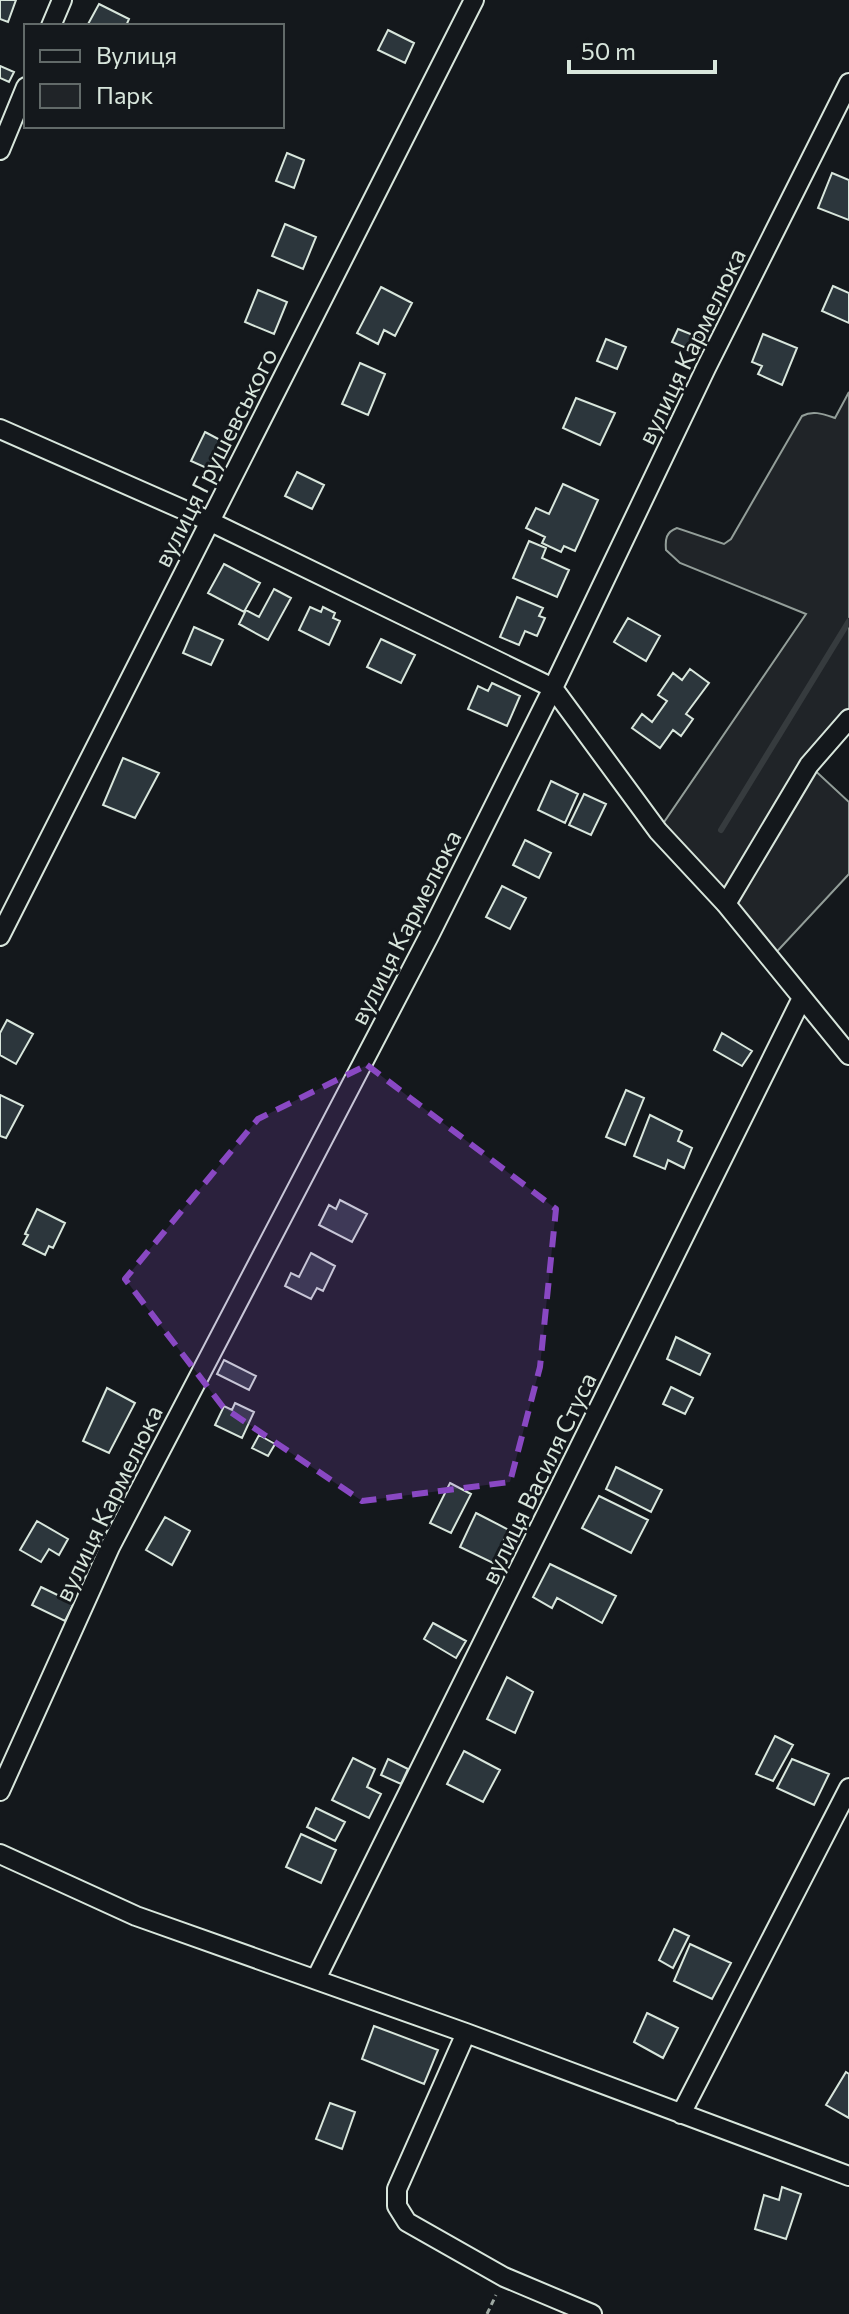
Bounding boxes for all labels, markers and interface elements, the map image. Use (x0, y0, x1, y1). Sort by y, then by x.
legend (24, 24, 284, 128)
scale bar (569, 24, 715, 74)
text: 50 m (581, 36, 636, 65)
text: Вулиця (96, 40, 177, 69)
text: Парк (96, 80, 153, 109)
street label: вулиця Кармелюка (631, 243, 751, 449)
street label: вулиця Грушевського (147, 343, 283, 571)
street label: вулиця Кармелюка (343, 825, 467, 1029)
street label: вулиця Василя Стуса (474, 1368, 602, 1588)
street label: вулиця Кармелюка (48, 1400, 168, 1606)

